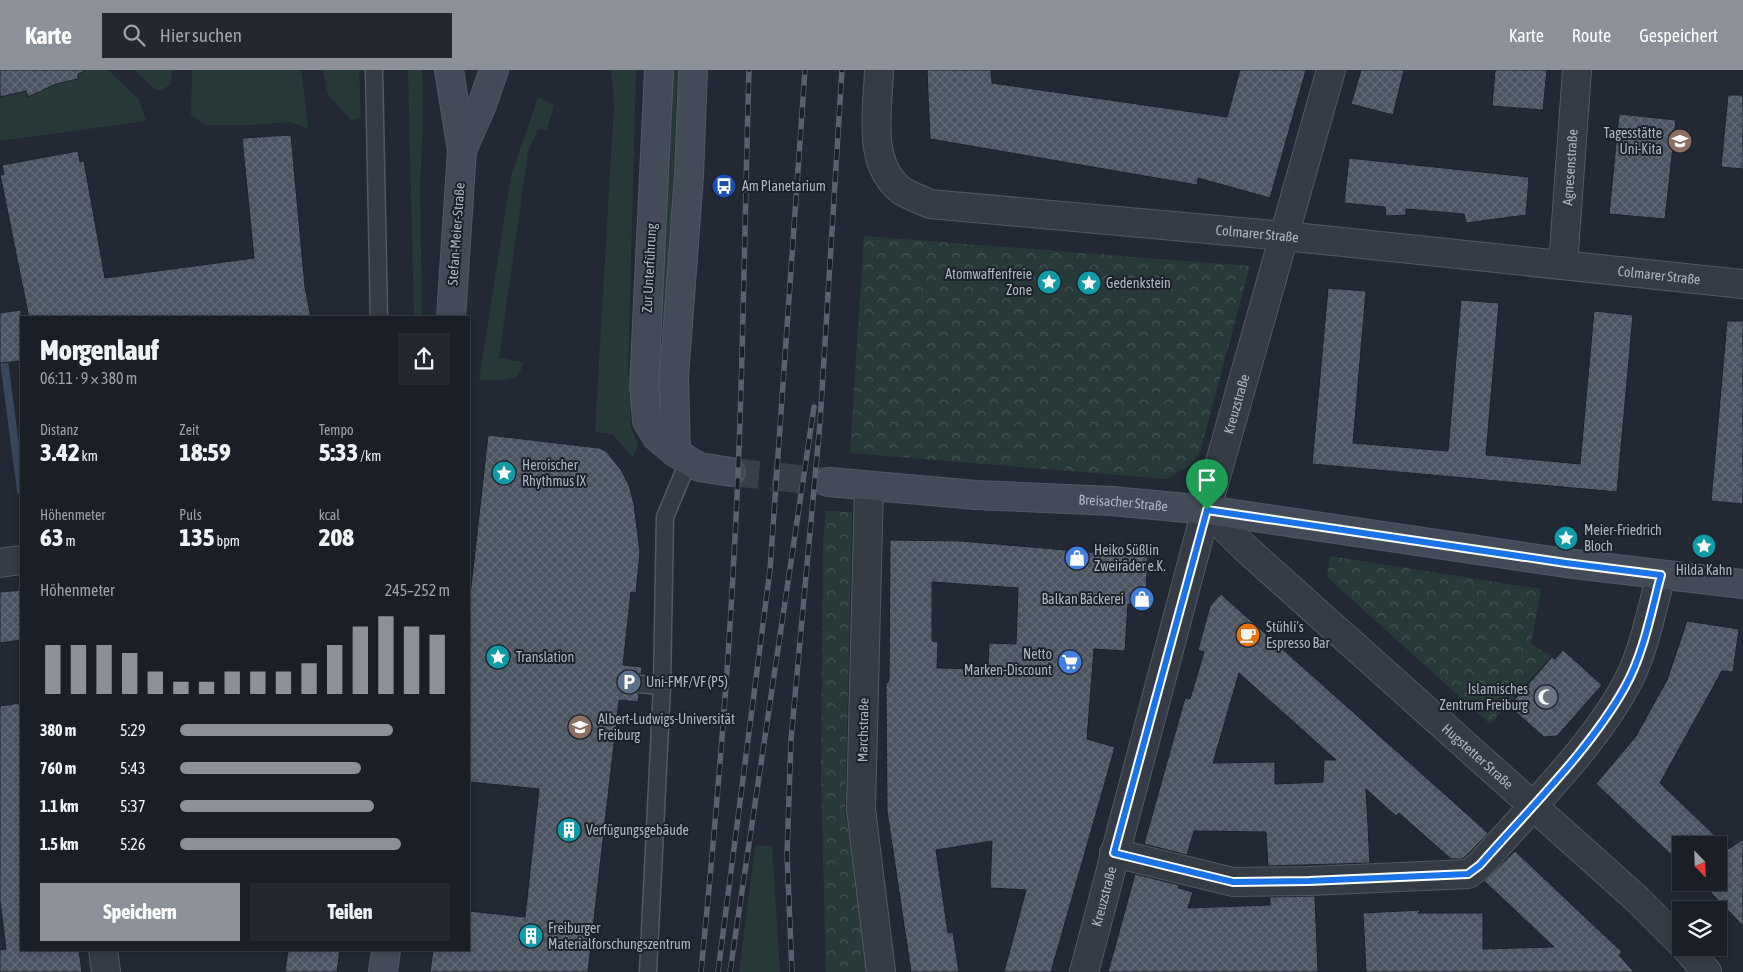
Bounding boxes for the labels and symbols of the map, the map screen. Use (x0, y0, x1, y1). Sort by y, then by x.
place label: Tagesstätte Uni-Kita (1604, 125, 1662, 157)
school or university icon: Tagesstätte Uni-Kita (1667, 128, 1693, 154)
street label: Agnesenstraße (1559, 129, 1581, 206)
bus stop icon: Am Planetarium (711, 173, 737, 199)
place label: Am Planetarium (742, 178, 826, 194)
street label: Stefan-Meier-Straße (444, 182, 468, 286)
street label: Colmarer Straße (1215, 222, 1299, 245)
street label: Zur Unterführung (639, 223, 659, 313)
street label: Colmarer Straße (1617, 263, 1701, 287)
place label: Atomwaffenfreie Zone (945, 266, 1032, 298)
place icon: Atomwaffenfreie Zone (1036, 269, 1062, 295)
place icon: Gedenkstein (1076, 270, 1102, 296)
place label: Gedenkstein (1106, 275, 1171, 291)
street label: Kreuzstraße (1220, 372, 1253, 436)
place label: Heroischer Rhythmus IX (522, 457, 587, 489)
pin (1186, 459, 1228, 510)
place icon: Heroischer Rhythmus IX (491, 460, 517, 486)
street label: Breisacher Straße (1078, 492, 1169, 514)
place label: Meier-Friedrich Bloch (1584, 522, 1662, 554)
place icon: Meier-Friedrich Bloch (1553, 525, 1579, 551)
place icon: Hilda Kahn (1691, 533, 1717, 559)
place label: Heiko Süßlin Zweiräder e.K. (1094, 542, 1166, 574)
shop icon: Heiko Süßlin Zweiräder e.K. (1064, 545, 1090, 571)
place label: Hilda Kahn (1676, 562, 1732, 578)
shop icon: Balkan Bäckerei (1129, 586, 1155, 612)
place label: Balkan Bäckerei (1041, 591, 1124, 607)
place label: Stühli's Espresso Bar (1266, 619, 1331, 651)
cafe icon: Stühli's Espresso Bar (1235, 622, 1261, 648)
place icon: Translation (485, 644, 511, 670)
place label: Netto Marken-Discount (964, 646, 1052, 678)
place label: Translation (516, 649, 574, 665)
supermarket icon: Netto Marken-Discount (1057, 649, 1083, 675)
parking icon: Uni-FMF/VF (P5) (616, 669, 642, 695)
place label: Uni-FMF/VF (P5) (646, 674, 728, 690)
place label: Islamisches Zentrum Freiburg (1439, 681, 1528, 713)
mosque icon: Islamisches Zentrum Freiburg (1533, 684, 1559, 710)
street label: Marchstraße (854, 698, 872, 762)
place label: Albert-Ludwigs-Universität Freiburg (598, 711, 735, 743)
school or university icon: Albert-Ludwigs-Universität Freiburg (567, 714, 593, 740)
street label: Hugstetter Straße (1439, 720, 1516, 792)
building icon: Verfügungsgebäude (556, 817, 582, 843)
place label: Verfügungsgebäude (586, 822, 689, 838)
north arrow (1672, 836, 1728, 891)
street label: Kreuzstraße (1088, 865, 1119, 928)
place label: Freiburger Materialforschungszentrum (548, 920, 691, 952)
building icon: Freiburger Materialforschungszentrum (518, 923, 544, 949)

